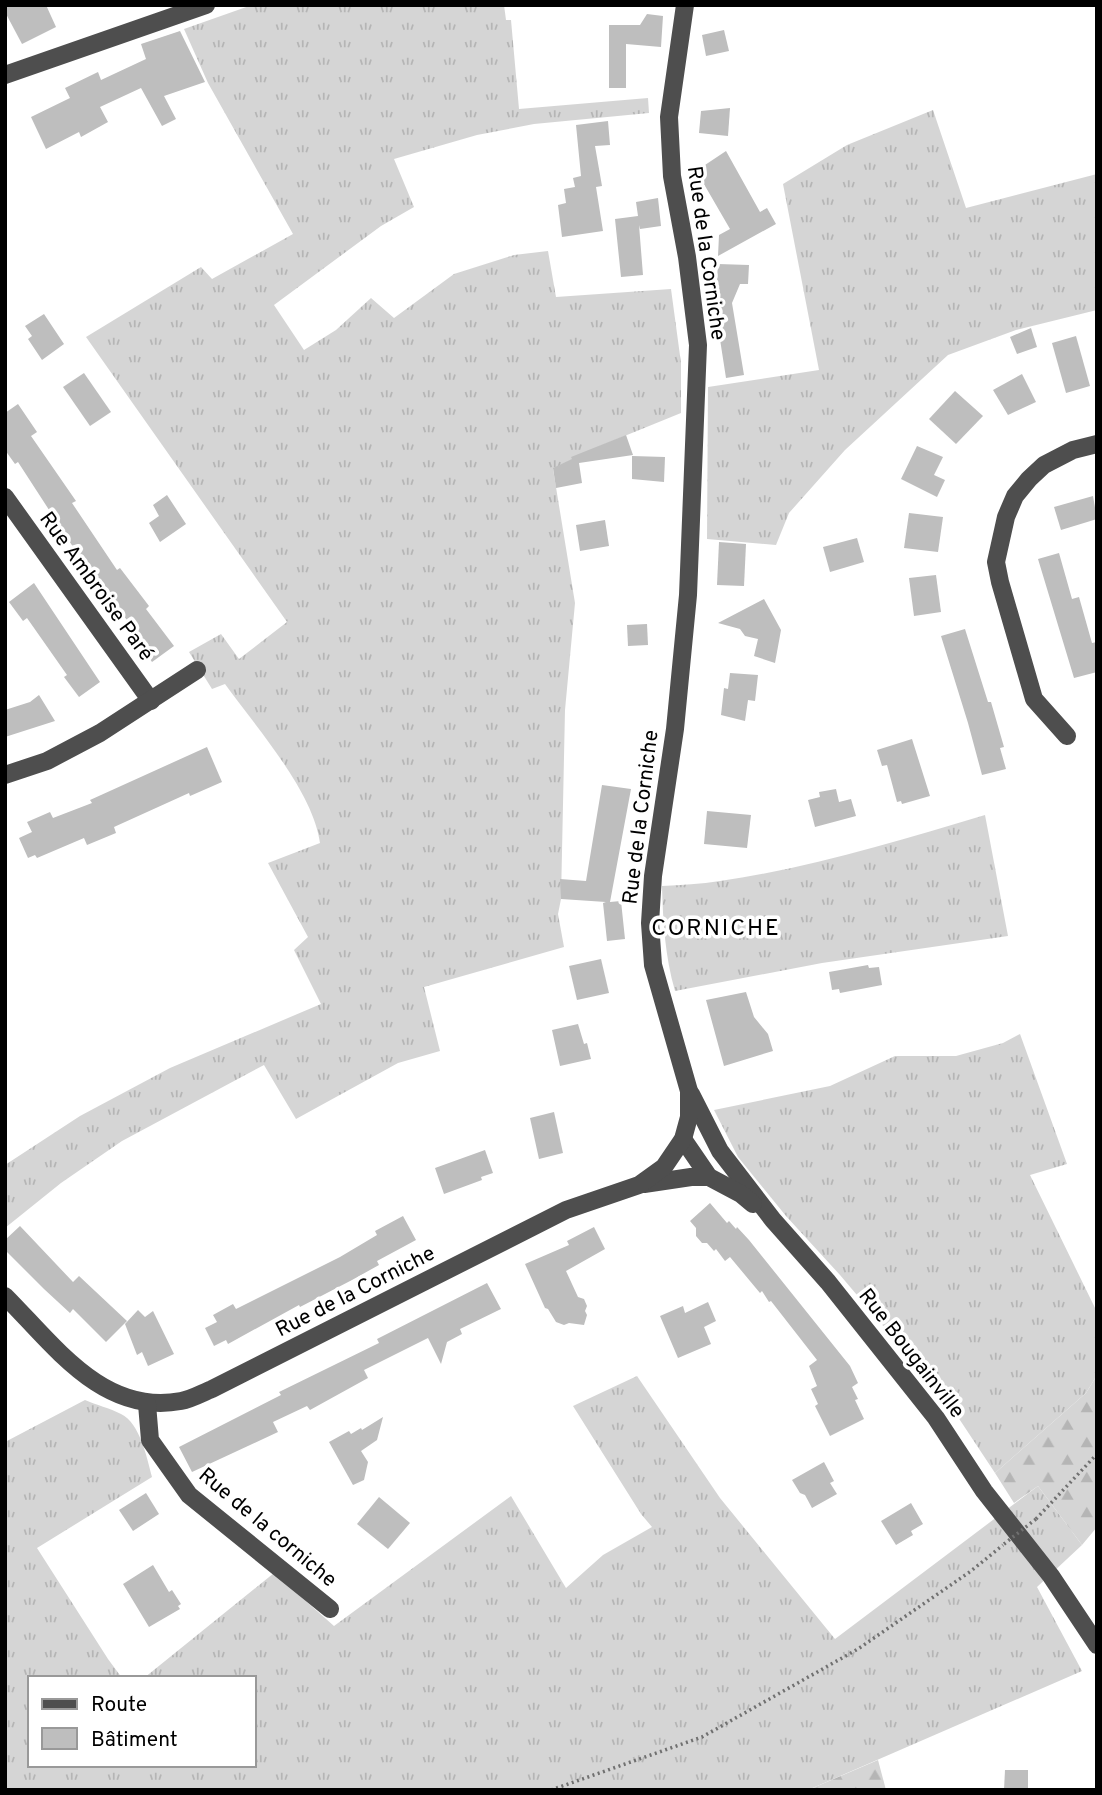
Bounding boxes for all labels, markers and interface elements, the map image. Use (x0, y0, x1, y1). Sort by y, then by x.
street label: Rue de la Corniche (680, 164, 731, 342)
street label: Rue Ambroise Paré (33, 507, 159, 667)
street label: Rue de la Corniche (617, 728, 666, 906)
district label: CORNICHE (651, 915, 781, 944)
street label: Rue de la Corniche (271, 1240, 440, 1344)
street label: Rue Bougainville (852, 1284, 970, 1424)
street label: Rue de la corniche (192, 1462, 342, 1594)
legend (28, 1676, 256, 1767)
text: Route (91, 1692, 147, 1719)
text: Bâtiment (91, 1727, 178, 1754)

